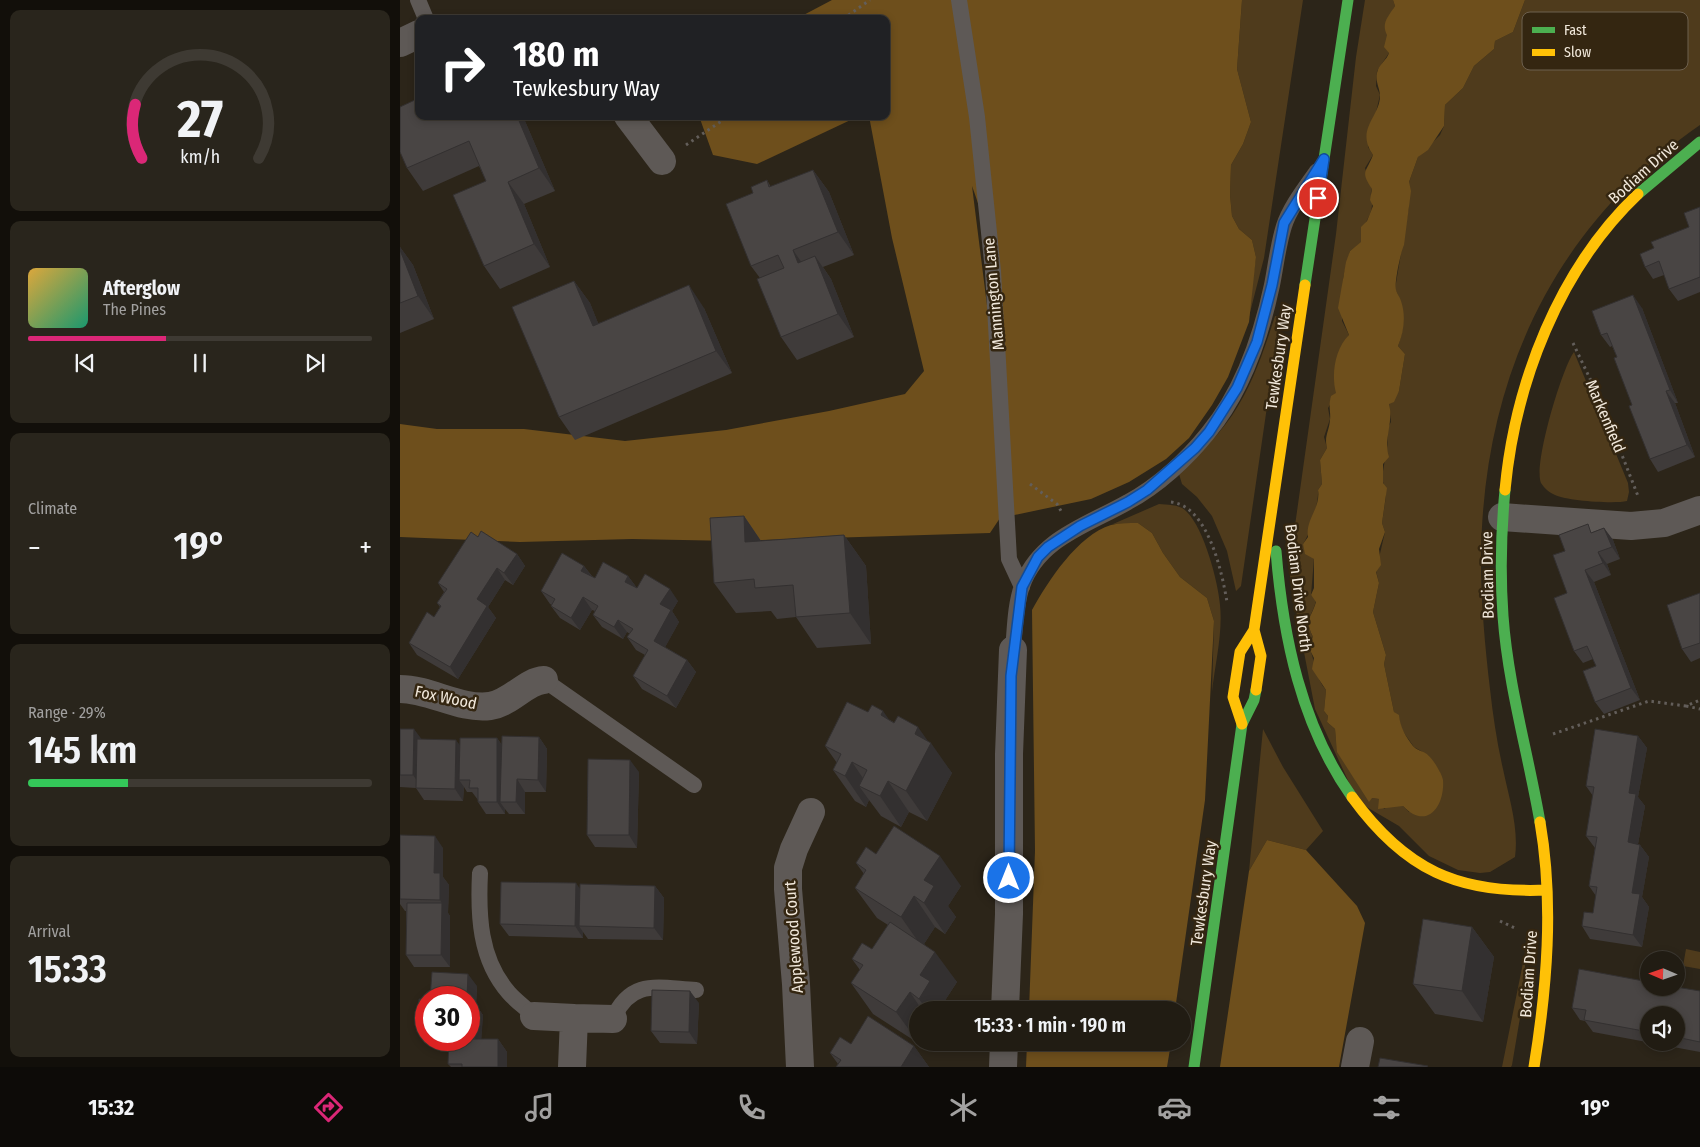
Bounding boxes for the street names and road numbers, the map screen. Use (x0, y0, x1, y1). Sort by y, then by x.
street label: Bodiam Drive (1604, 135, 1682, 208)
street label: Mannington Lane (979, 237, 1008, 351)
street label: Tewkesbury Way (1262, 302, 1295, 411)
street label: Markenfield (1582, 377, 1629, 456)
street label: Bodiam Drive North (1281, 523, 1316, 653)
street label: Bodiam Drive (1477, 531, 1498, 619)
street label: Fox Wood (413, 682, 479, 713)
street label: Tewkesbury Way (1187, 838, 1220, 947)
street label: Applewood Court (780, 879, 807, 994)
street label: Bodiam Drive (1516, 930, 1541, 1018)

